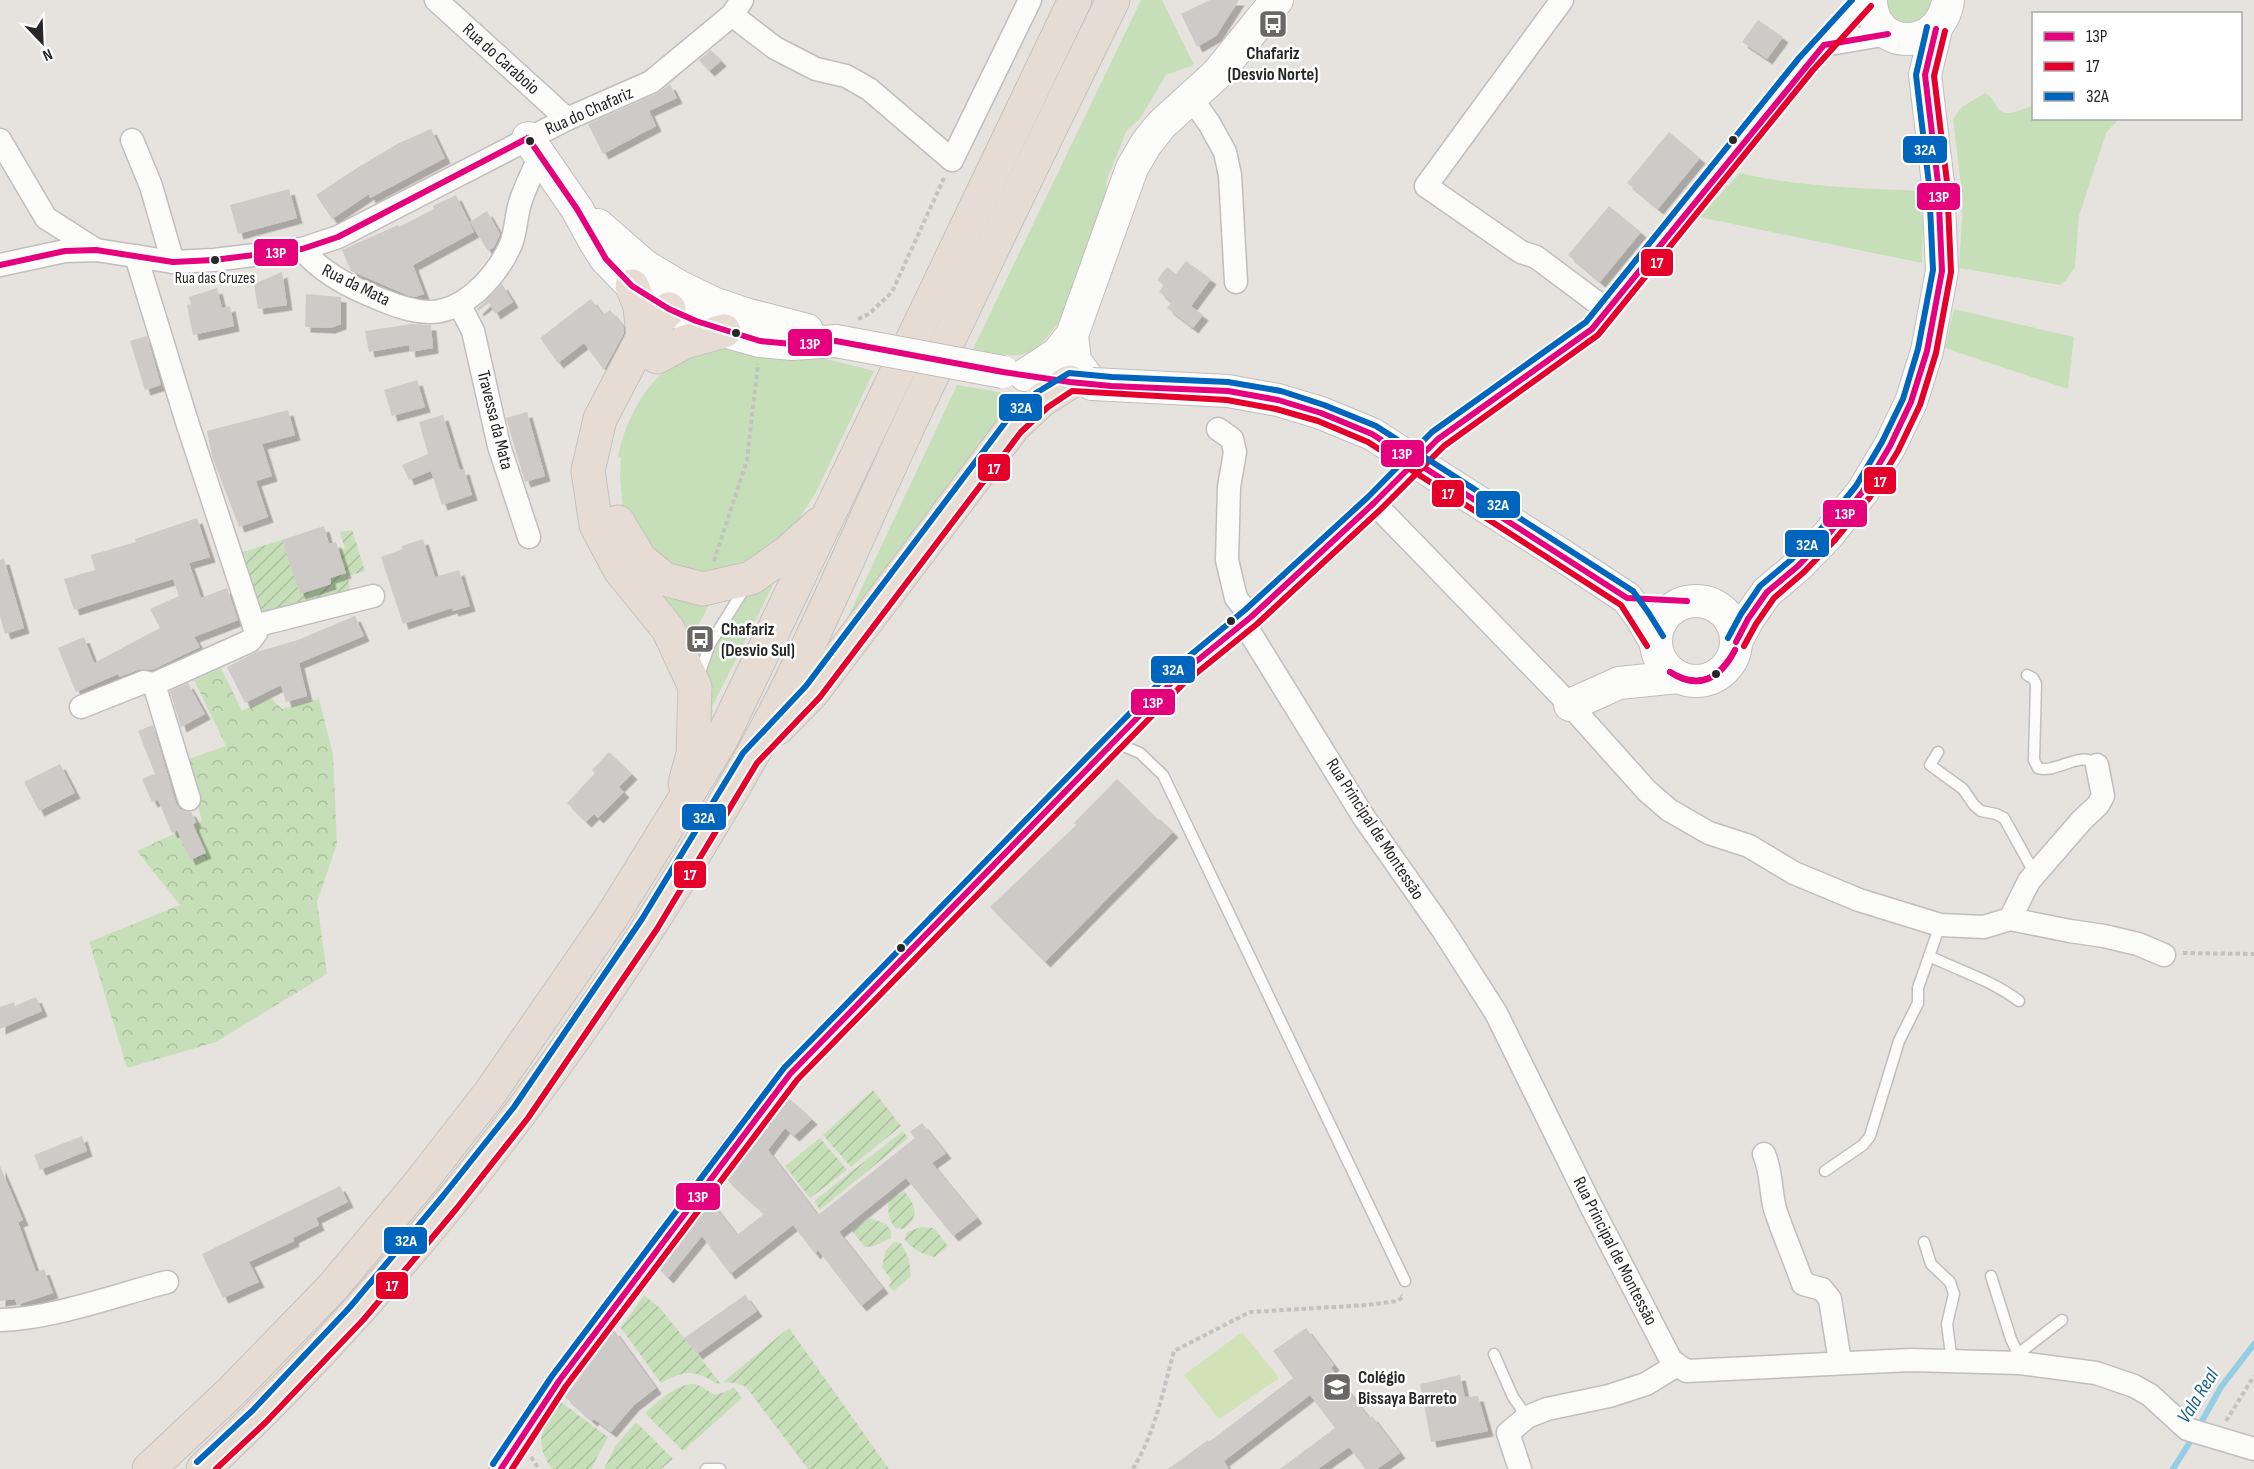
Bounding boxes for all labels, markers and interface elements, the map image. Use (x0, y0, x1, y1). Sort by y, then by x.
bus stop icon: Chafariz (Desvio Norte) (1257, 8, 1289, 40)
north arrow (12, 12, 72, 72)
legend (2032, 12, 2242, 120)
street label: Rua do Caraboio (458, 19, 544, 99)
text: 13P (2086, 26, 2108, 47)
place label: Chafariz (Desvio Norte) (1228, 43, 1318, 85)
text: N (40, 44, 55, 65)
text: 17 (2086, 56, 2100, 77)
street label: Rua do Chafariz (542, 82, 637, 140)
text: 32A (2086, 86, 2109, 107)
unlabelled marker (1727, 134, 1739, 146)
unlabelled marker (524, 135, 536, 147)
line badge: 32A (1902, 135, 1948, 164)
text: 32A (1914, 141, 1936, 160)
line badge: 13P (1916, 182, 1961, 211)
text: 13P (1929, 188, 1949, 207)
line badge: 13P (253, 238, 299, 267)
text: 13P (266, 244, 286, 263)
line badge: 17 (1640, 248, 1674, 277)
marker: Rua das Cruzes (209, 254, 221, 266)
text: 17 (1650, 254, 1664, 273)
street label: Rua da Mata (319, 260, 393, 310)
place label: Rua das Cruzes (175, 269, 256, 288)
unlabelled marker (730, 327, 742, 339)
line badge: 13P (787, 328, 833, 357)
text: 13P (800, 335, 820, 354)
street label: Travessa da Mata (473, 368, 517, 472)
line badge: 32A (998, 393, 1043, 422)
text: 32A (1010, 399, 1032, 418)
line badge: 13P (1380, 439, 1425, 468)
text: 13P (1392, 445, 1412, 464)
line badge: 17 (977, 453, 1011, 482)
text: 17 (987, 460, 1001, 479)
line badge: 17 (1863, 466, 1897, 495)
text: 17 (1873, 473, 1887, 492)
line badge: 17 (1431, 479, 1465, 508)
text: 17 (1441, 485, 1455, 504)
line badge: 32A (1475, 490, 1521, 519)
text: 32A (1487, 496, 1509, 515)
line badge: 13P (1822, 499, 1868, 528)
text: 13P (1835, 505, 1855, 524)
line badge: 32A (1784, 529, 1830, 558)
text: 32A (1796, 536, 1818, 555)
unlabelled marker (1225, 615, 1237, 627)
place label: Chafariz (Desvio Sul) (721, 619, 795, 661)
bus stop icon: Chafariz (Desvio Sul) (684, 623, 716, 655)
line badge: 32A (1150, 655, 1196, 684)
text: 32A (1162, 661, 1184, 680)
unlabelled marker (1710, 668, 1722, 680)
line badge: 13P (1130, 688, 1176, 716)
text: 13P (1143, 694, 1163, 713)
street label: Rua Principal de Montessão (1322, 755, 1428, 903)
line badge: 32A (681, 803, 727, 831)
text: 32A (693, 809, 715, 828)
line badge: 17 (673, 860, 707, 889)
text: 17 (683, 866, 697, 885)
unlabelled marker (895, 942, 907, 954)
street label: Rua Principal de Montessão (1568, 1173, 1662, 1329)
line badge: 13P (675, 1182, 721, 1211)
text: 13P (688, 1188, 708, 1207)
line badge: 32A (383, 1226, 428, 1255)
text: 32A (395, 1232, 417, 1251)
line badge: 17 (375, 1271, 409, 1300)
text: 17 (385, 1277, 399, 1296)
water label: Vala Real (2172, 1363, 2225, 1428)
place label: Colégio Bissaya Barreto (1358, 1367, 1457, 1409)
school or university icon: Colégio Bissaya Barreto (1321, 1371, 1353, 1403)

